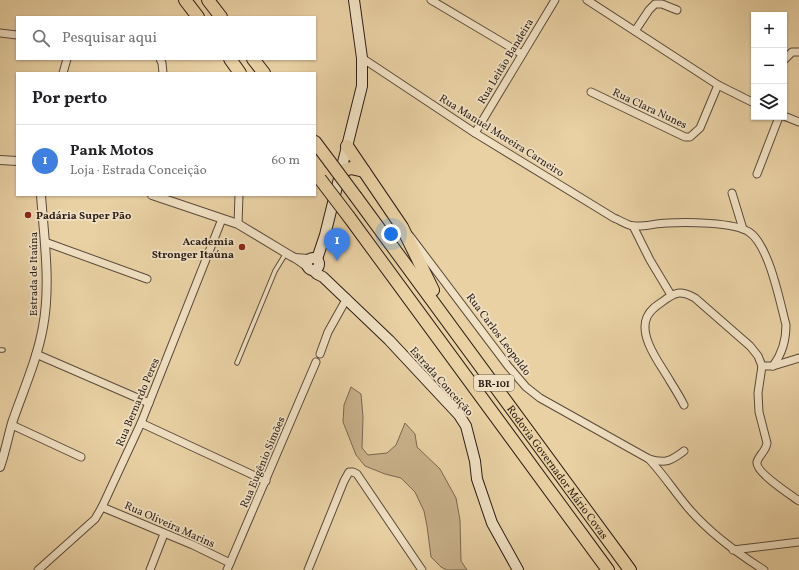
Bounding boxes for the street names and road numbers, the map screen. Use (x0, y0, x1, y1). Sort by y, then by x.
street label: Rua Leitão Bandeira (475, 16, 538, 107)
street label: Rua Clara Nunes (610, 86, 689, 133)
street label: Rua Manuel Moreira Carneiro (436, 92, 567, 181)
street label: Estrada de Itaúna (27, 231, 42, 316)
street label: Rua Carlos Leopoldo (462, 291, 534, 379)
street label: Estrada Conceição (406, 344, 476, 420)
street label: Rua Bernardo Peres (113, 356, 164, 449)
road number: BR-101 (474, 375, 514, 391)
street label: Rodovia Governador Mário Covas (502, 403, 611, 543)
street label: Rua Eugênio Simões (237, 414, 290, 511)
street label: Rua Oliveira Marins (122, 499, 217, 552)

